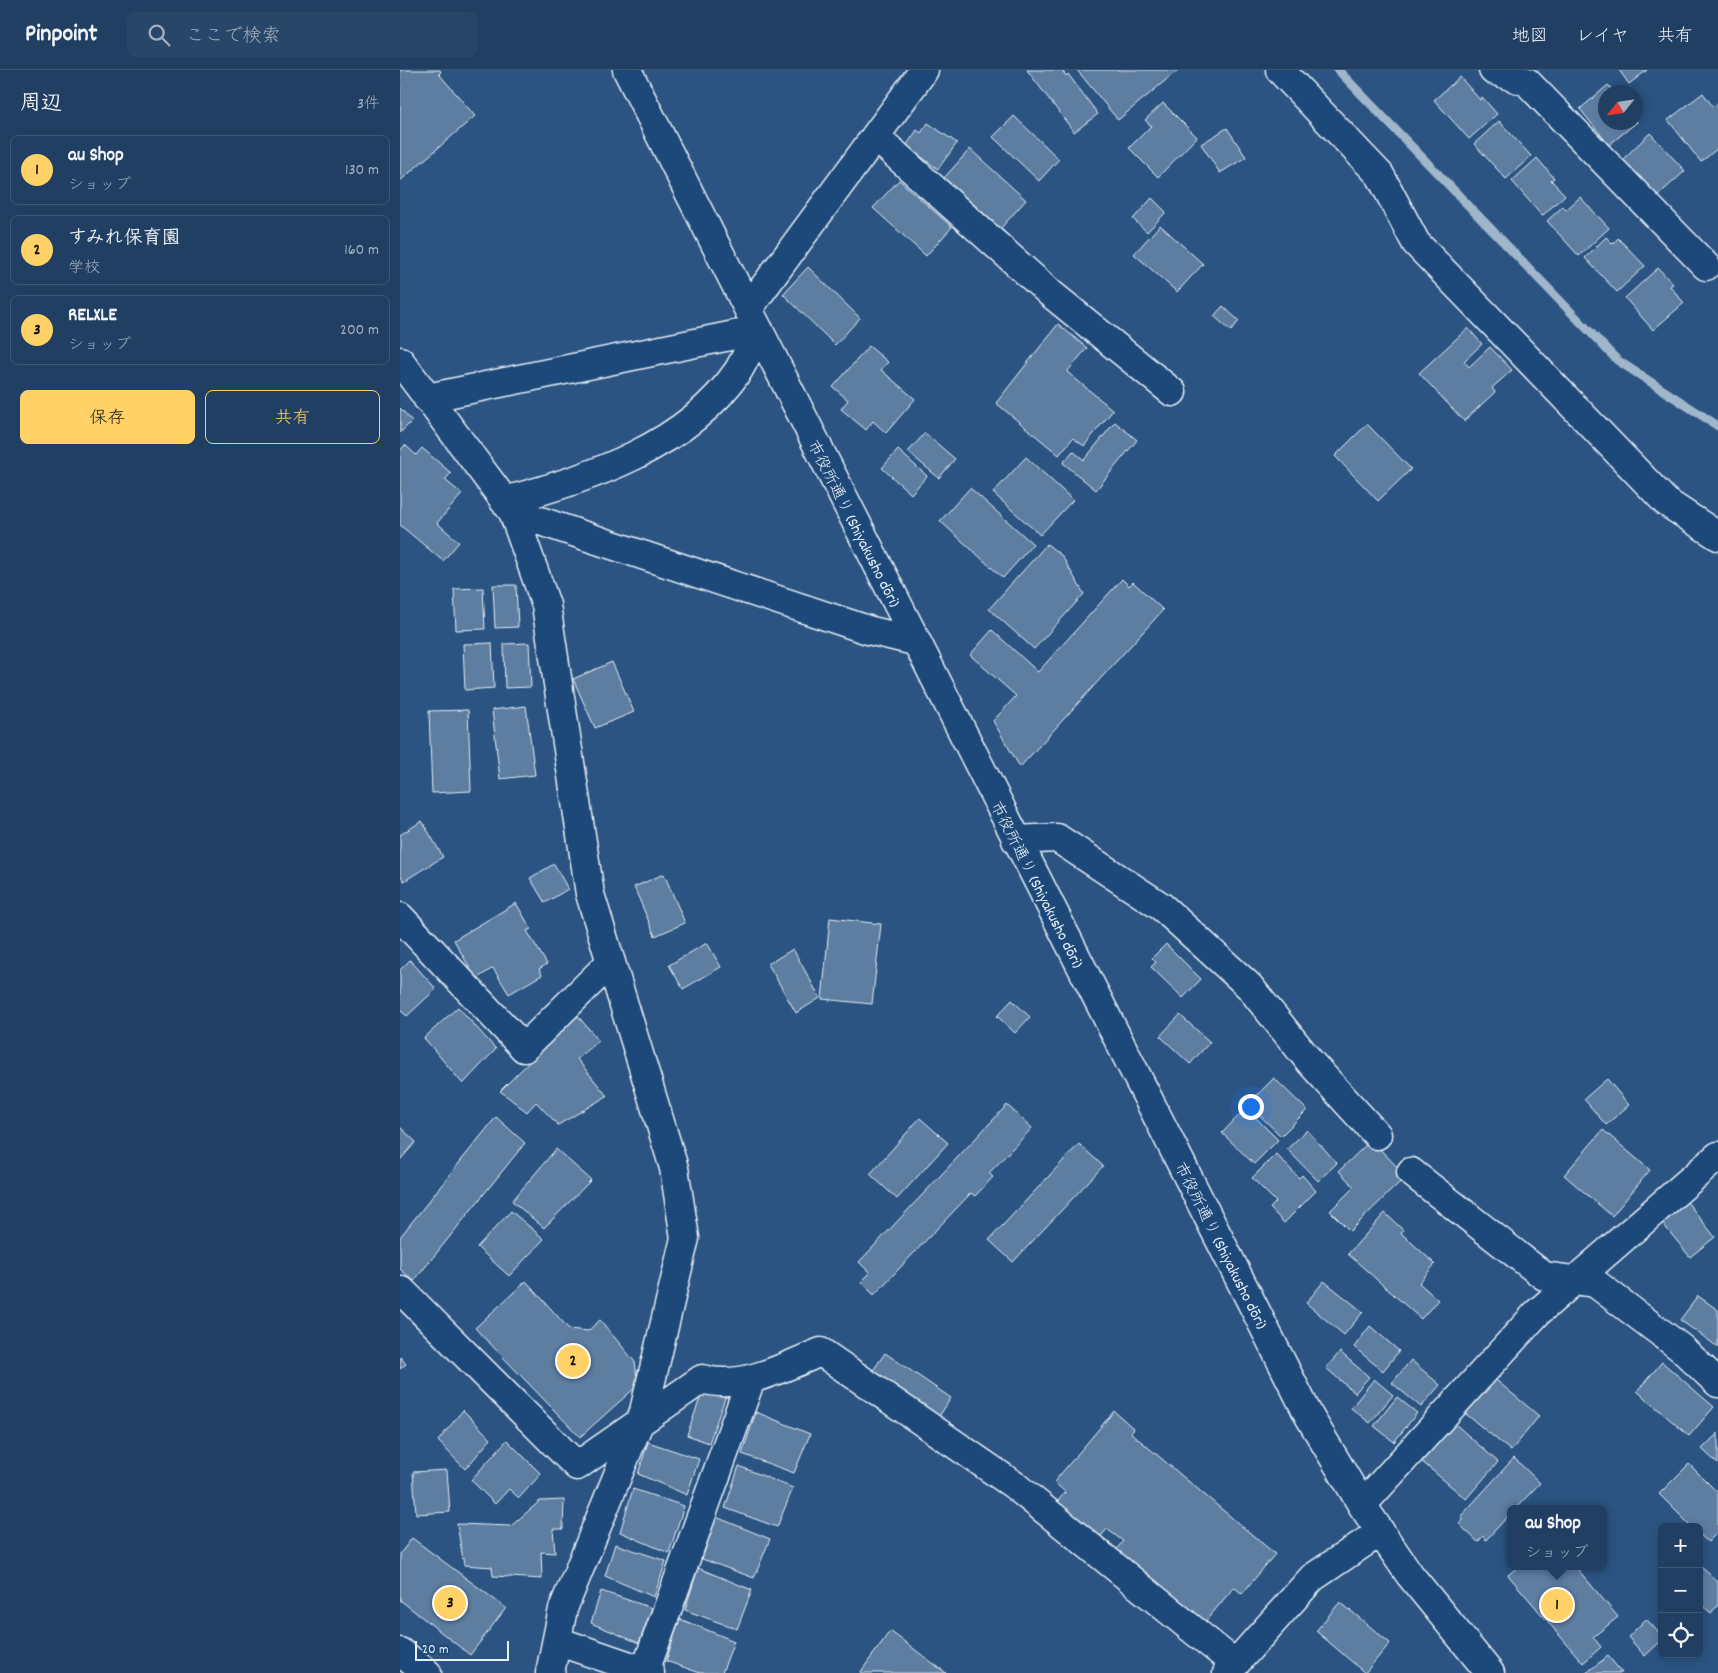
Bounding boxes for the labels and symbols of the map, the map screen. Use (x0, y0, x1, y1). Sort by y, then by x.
north arrow (1598, 85, 1643, 130)
street label: 市役所通り (Shiyakusho dōri) (801, 437, 905, 612)
street label: 市役所通り (Shiyakusho dōri) (984, 798, 1088, 973)
your location (1238, 1094, 1264, 1120)
street label: 市役所通り (Shiyakusho dōri) (1168, 1159, 1272, 1334)
pin: 2 (557, 1342, 589, 1380)
pin: 3 (434, 1584, 466, 1622)
pin: 1 (1541, 1586, 1573, 1624)
scale bar (415, 1638, 509, 1661)

